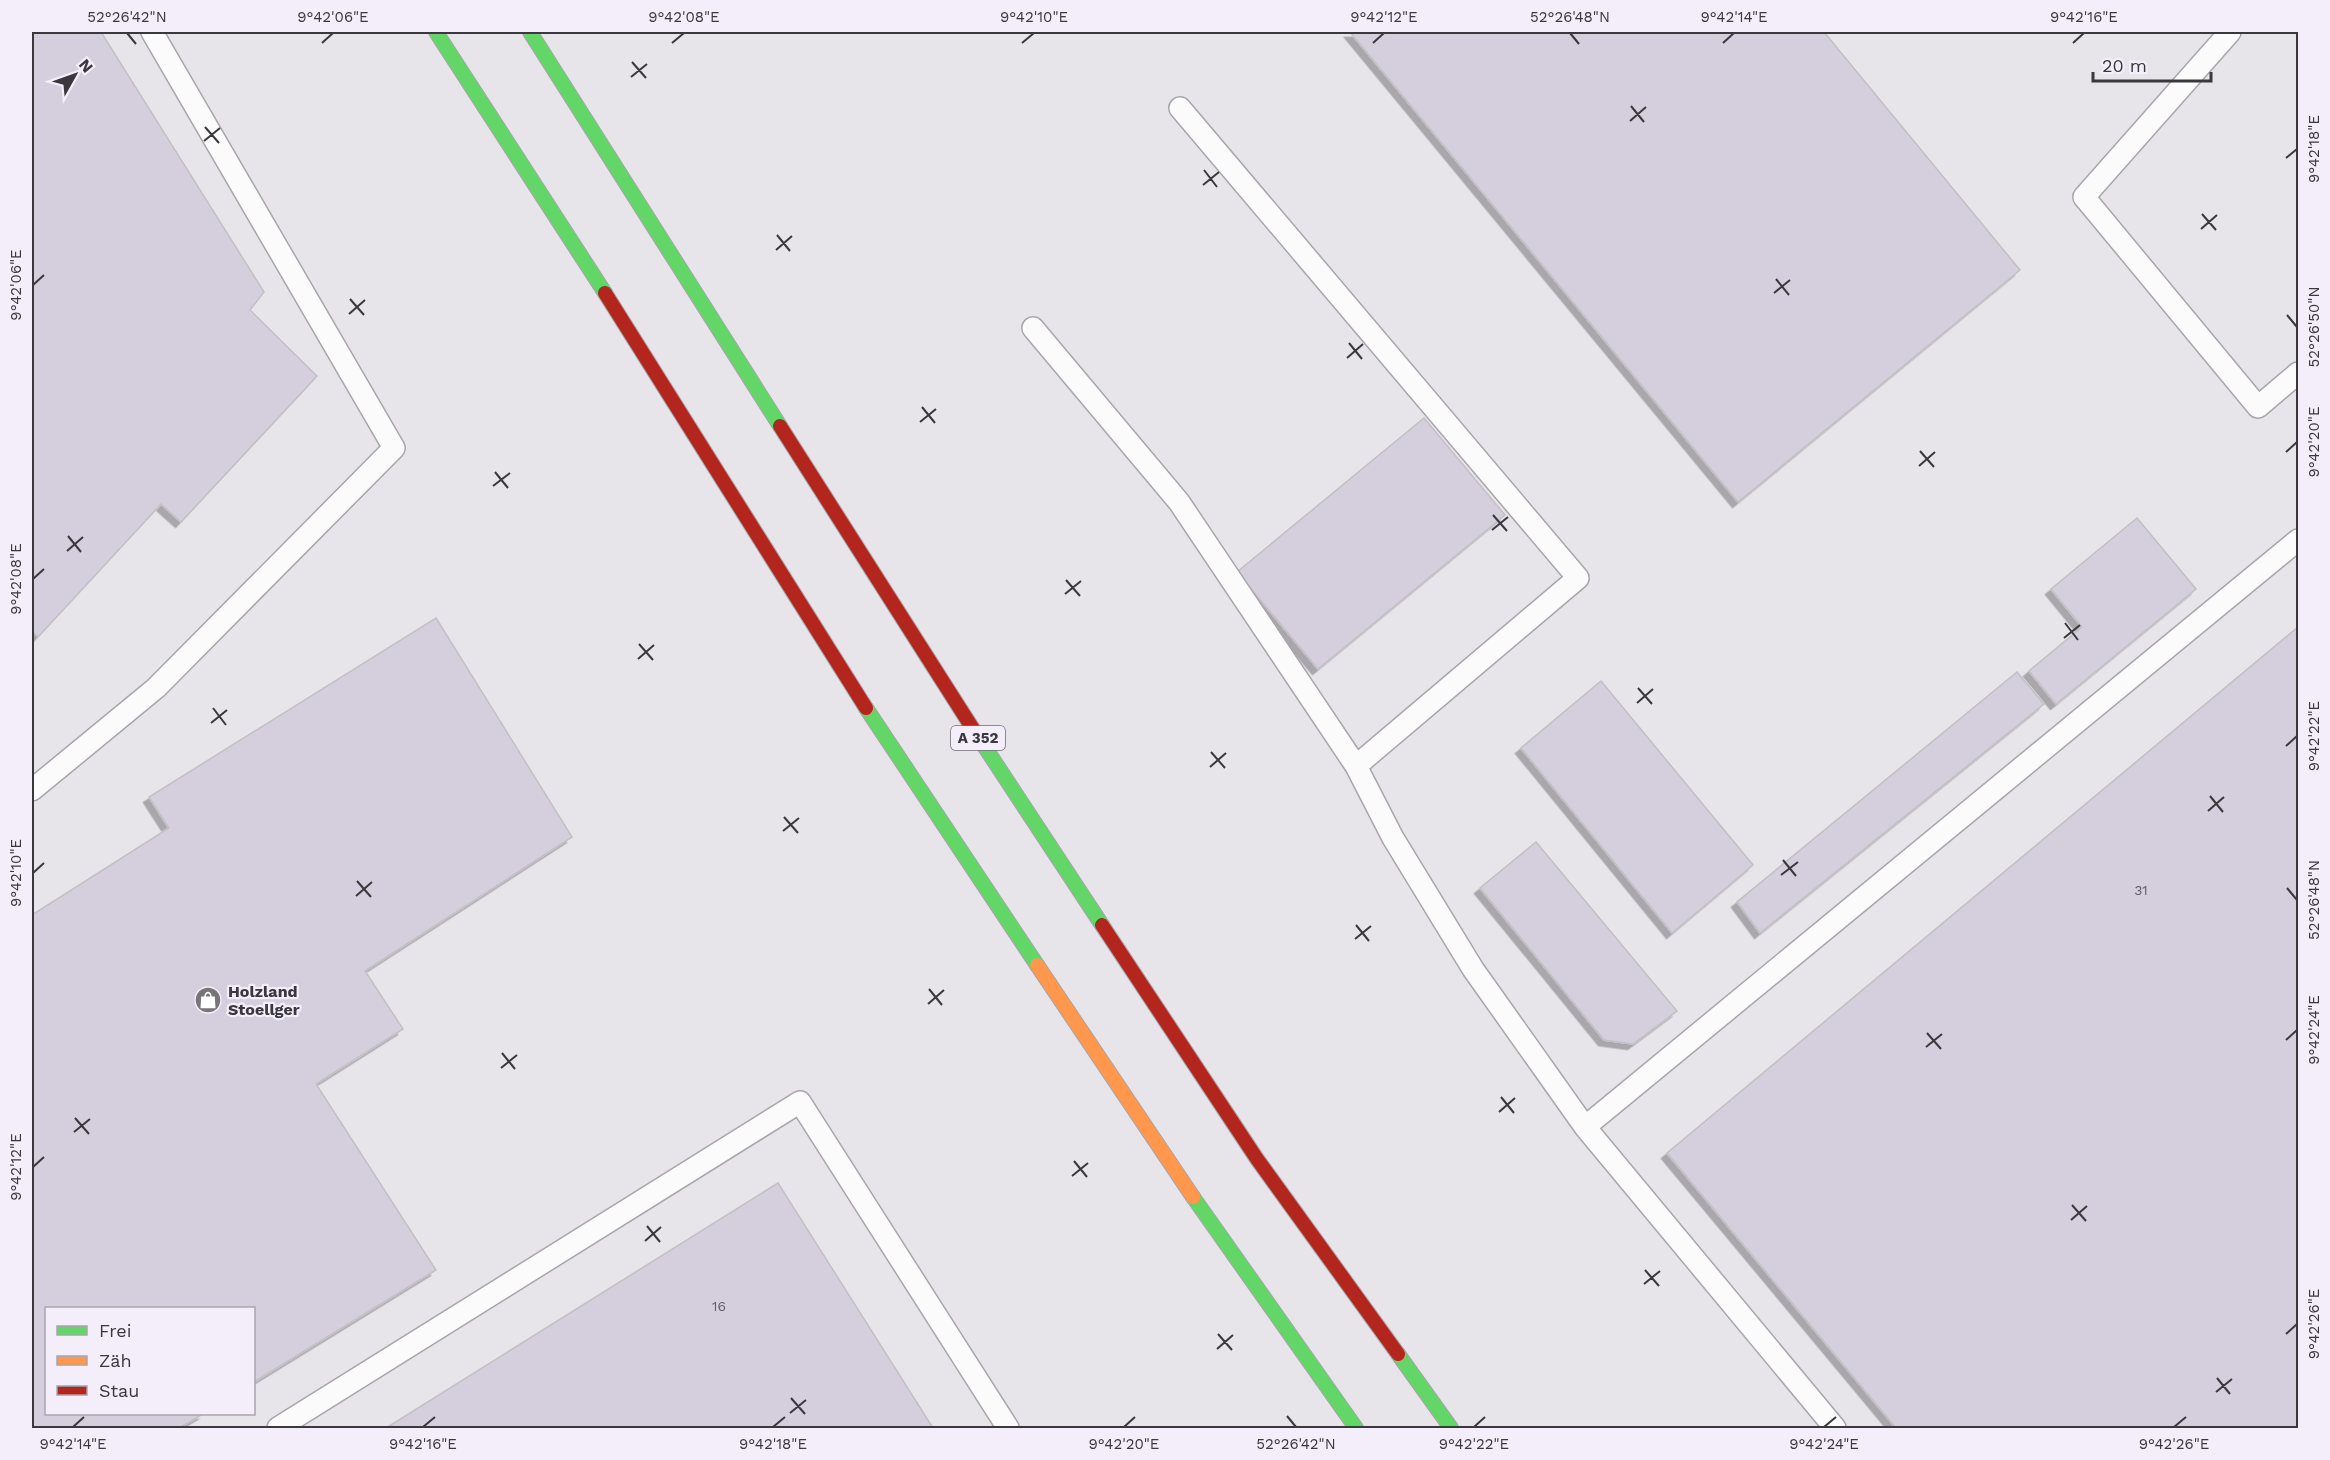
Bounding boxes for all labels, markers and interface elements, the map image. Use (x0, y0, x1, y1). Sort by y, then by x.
text: 52°26'42"N (87, 8, 167, 26)
text: 9°42'06"E (297, 8, 369, 26)
text: 9°42'08"E (648, 8, 720, 26)
text: 9°42'10"E (1000, 8, 1068, 26)
text: 9°42'12"E (1350, 8, 1418, 26)
text: 52°26'48"N (1530, 8, 1610, 26)
text: 9°42'14"E (1700, 8, 1768, 26)
text: 9°42'16"E (2050, 8, 2118, 26)
north arrow (45, 45, 105, 105)
scale bar (2093, 45, 2212, 83)
text: N (75, 55, 97, 76)
text: 20 m (2102, 55, 2147, 76)
text: 9°42'18"E (2305, 115, 2323, 183)
text: 9°42'06"E (7, 249, 25, 321)
text: 52°26'50"N (2305, 287, 2323, 367)
text: 9°42'20"E (2305, 407, 2323, 477)
text: 9°42'08"E (7, 543, 25, 615)
text: 9°42'22"E (2305, 701, 2323, 771)
road number: A 352 (951, 726, 1005, 750)
text: 9°42'10"E (7, 839, 25, 907)
text: 52°26'48"N (2305, 860, 2323, 940)
house number: 31 (2134, 882, 2148, 898)
place label: Holzland Stoellger (228, 982, 300, 1019)
shop icon: Holzland Stoellger (193, 985, 223, 1015)
text: 9°42'24"E (2305, 995, 2323, 1065)
text: 9°42'12"E (7, 1133, 25, 1201)
text: 9°42'26"E (2305, 1289, 2323, 1359)
house number: 16 (712, 1298, 726, 1314)
legend (45, 1307, 255, 1415)
text: Frei (99, 1320, 131, 1341)
text: Zäh (99, 1350, 132, 1371)
text: Stau (99, 1380, 139, 1401)
text: 9°42'14"E (39, 1435, 107, 1453)
text: 9°42'16"E (389, 1435, 457, 1453)
text: 9°42'18"E (739, 1435, 807, 1453)
text: 9°42'20"E (1089, 1435, 1159, 1453)
text: 52°26'42"N (1256, 1435, 1336, 1453)
text: 9°42'22"E (1439, 1435, 1509, 1453)
text: 9°42'24"E (1789, 1435, 1859, 1453)
text: 9°42'26"E (2139, 1435, 2209, 1453)

